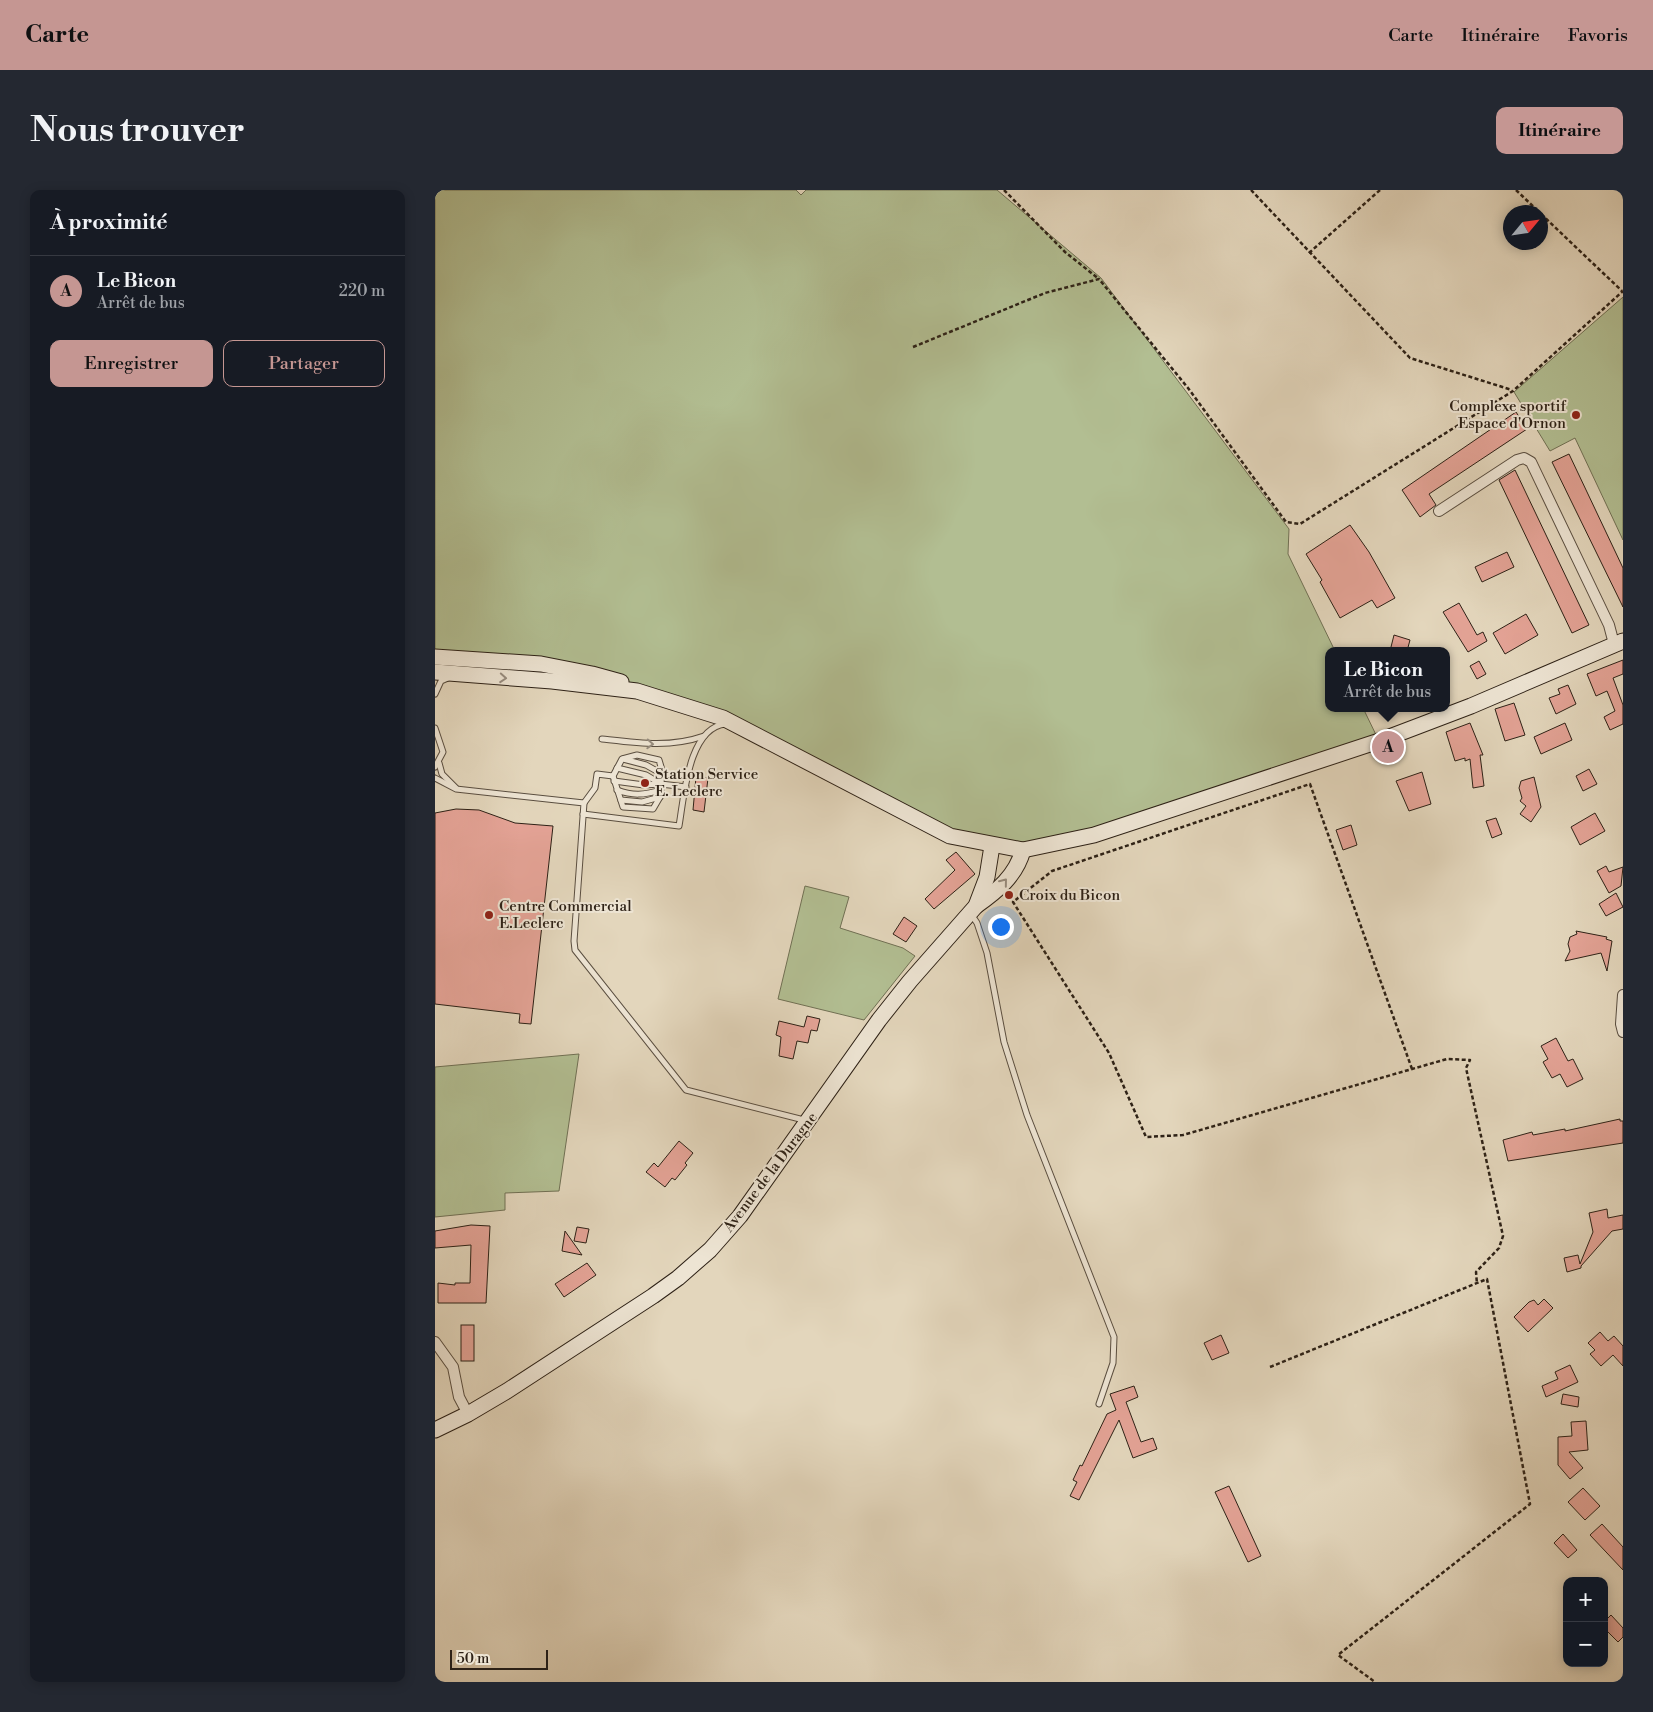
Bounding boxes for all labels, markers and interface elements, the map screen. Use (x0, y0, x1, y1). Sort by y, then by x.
text: Carte (25, 20, 89, 50)
text: Carte (1388, 24, 1433, 47)
text: Itinéraire (1461, 24, 1540, 47)
text: Favoris (1568, 24, 1628, 47)
button: Itinéraire (1496, 107, 1623, 154)
text: Nous trouver (30, 109, 245, 152)
north arrow (1503, 205, 1548, 250)
text: À proximité (50, 210, 167, 236)
text: Le Bicon (97, 269, 176, 293)
text: A (60, 281, 72, 301)
text: 220 m (339, 281, 385, 301)
text: Arrêt de bus (97, 293, 185, 313)
button: Enregistrer (50, 340, 213, 387)
button: Partager (223, 340, 385, 387)
place label: Complexe sportif Espace d'Ornon (1449, 397, 1567, 433)
marker: Complexe sportif Espace d'Ornon (1570, 409, 1582, 421)
popup (1325, 647, 1450, 712)
text: Le Bicon (1344, 658, 1423, 682)
one-way arrow (500, 672, 508, 683)
text: Arrêt de bus (1344, 682, 1431, 702)
pin: A (1372, 728, 1404, 766)
one-way arrow (646, 738, 654, 749)
place label: Station Service E. Leclerc (655, 765, 758, 801)
marker: Station Service E. Leclerc (639, 777, 651, 789)
one-way arrow (999, 879, 1007, 888)
place label: Croix du Bicon (1019, 886, 1120, 905)
marker: Croix du Bicon (1003, 889, 1015, 901)
place label: Centre Commercial E.Leclerc (499, 897, 632, 933)
marker: Centre Commercial E.Leclerc (483, 909, 495, 921)
your location (988, 914, 1014, 940)
street label: Avenue de la Duragne (718, 1109, 822, 1237)
map controls (1563, 1577, 1608, 1667)
button: + (1563, 1577, 1608, 1622)
button: − (1563, 1622, 1608, 1667)
scale bar (450, 1647, 547, 1670)
text: 50 m (457, 1650, 489, 1668)

